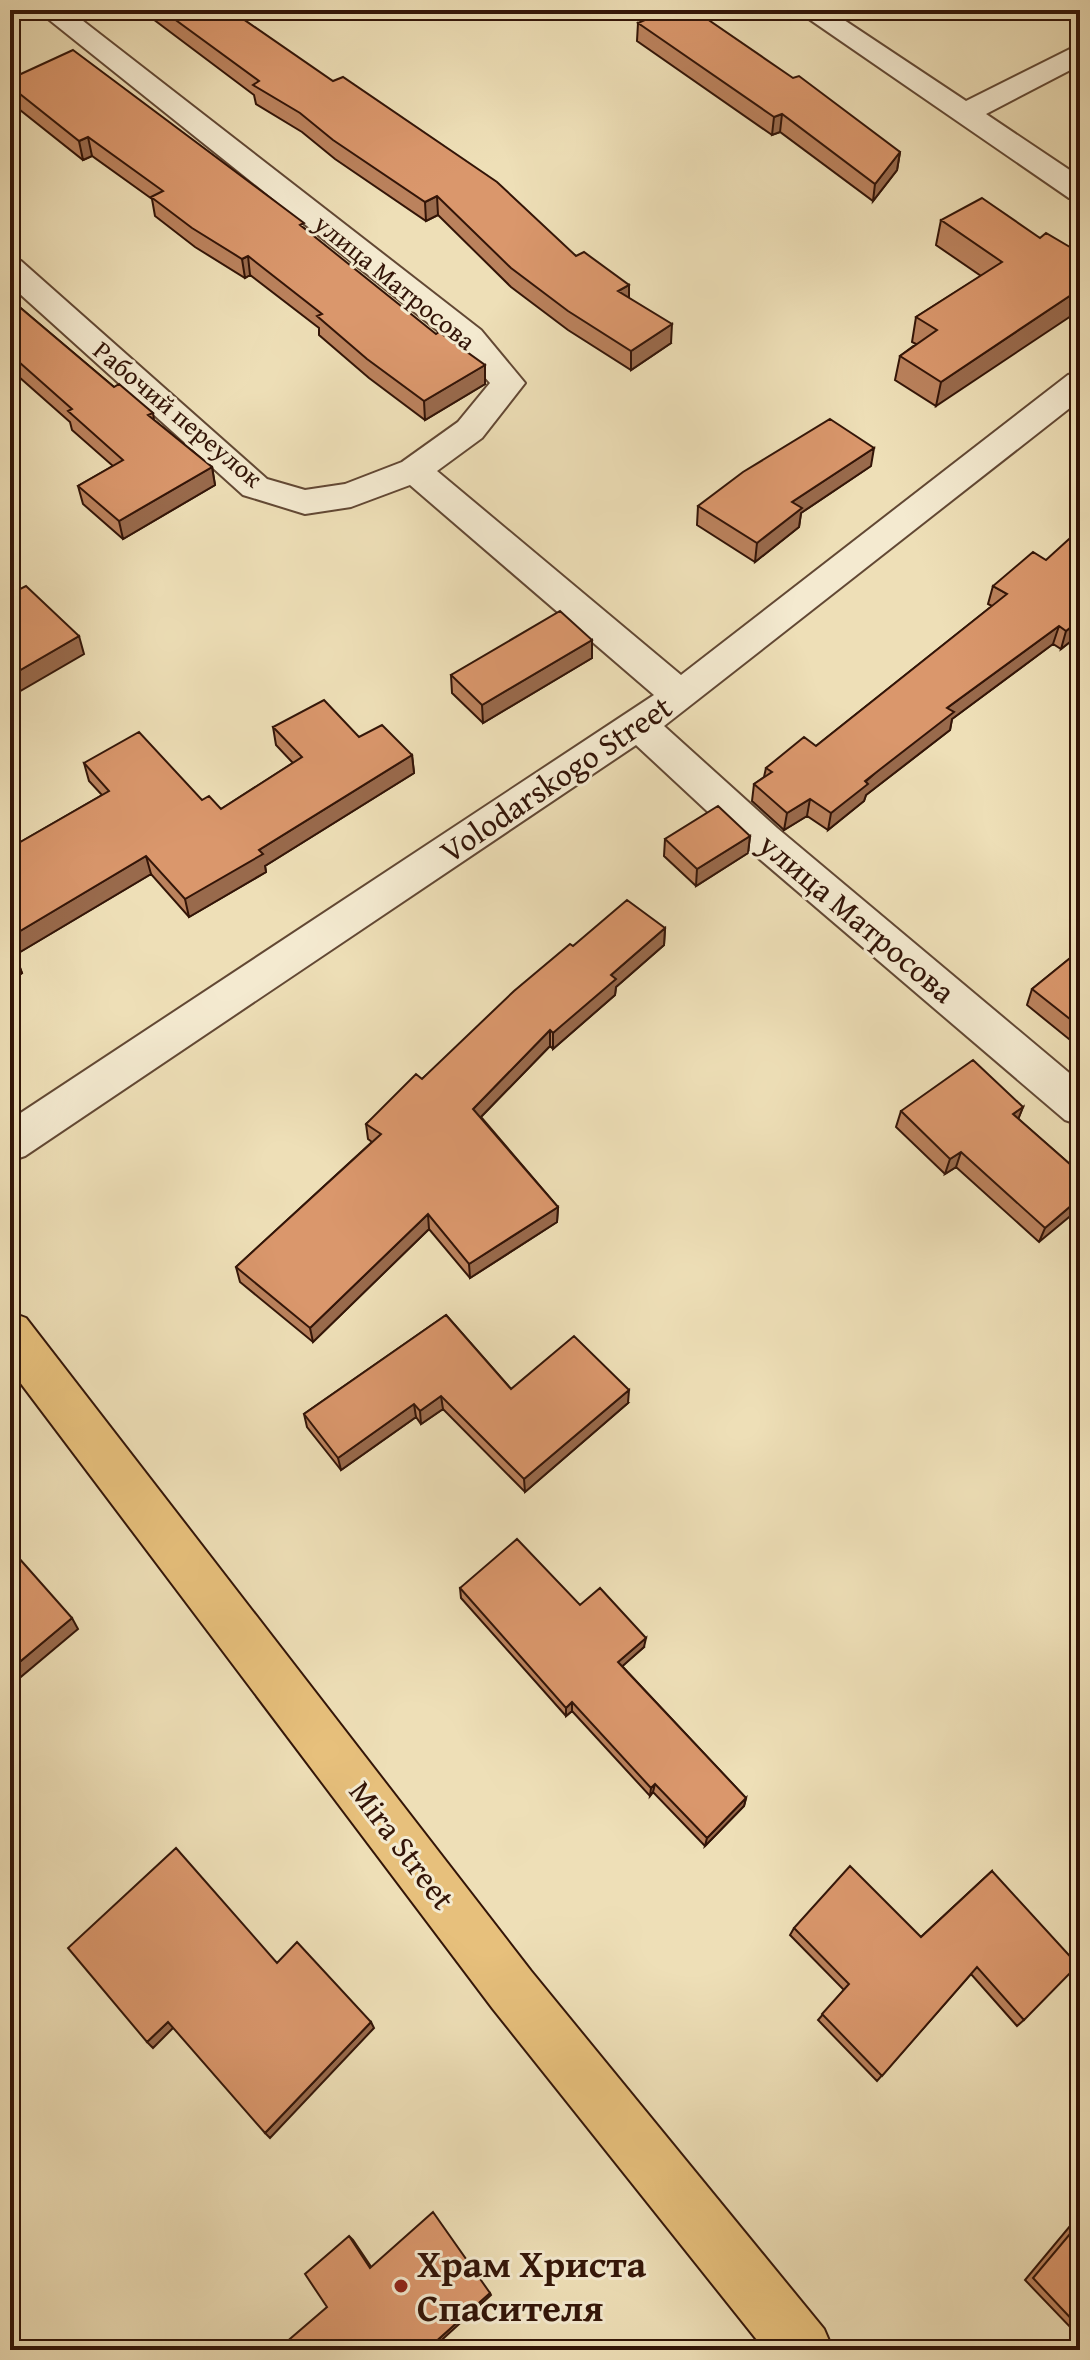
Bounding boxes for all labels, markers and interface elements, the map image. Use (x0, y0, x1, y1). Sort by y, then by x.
street label: улица Матросова (305, 203, 485, 360)
street label: Рабочий переулок (85, 331, 272, 497)
street label: Volodarskogo Street (430, 683, 681, 874)
street label: улица Матросова (748, 820, 967, 1015)
street label: Mira Street (338, 1770, 467, 1919)
place label: Храм Христа Спасителя (417, 2235, 647, 2335)
marker: Храм Христа Спасителя (392, 2277, 410, 2295)

